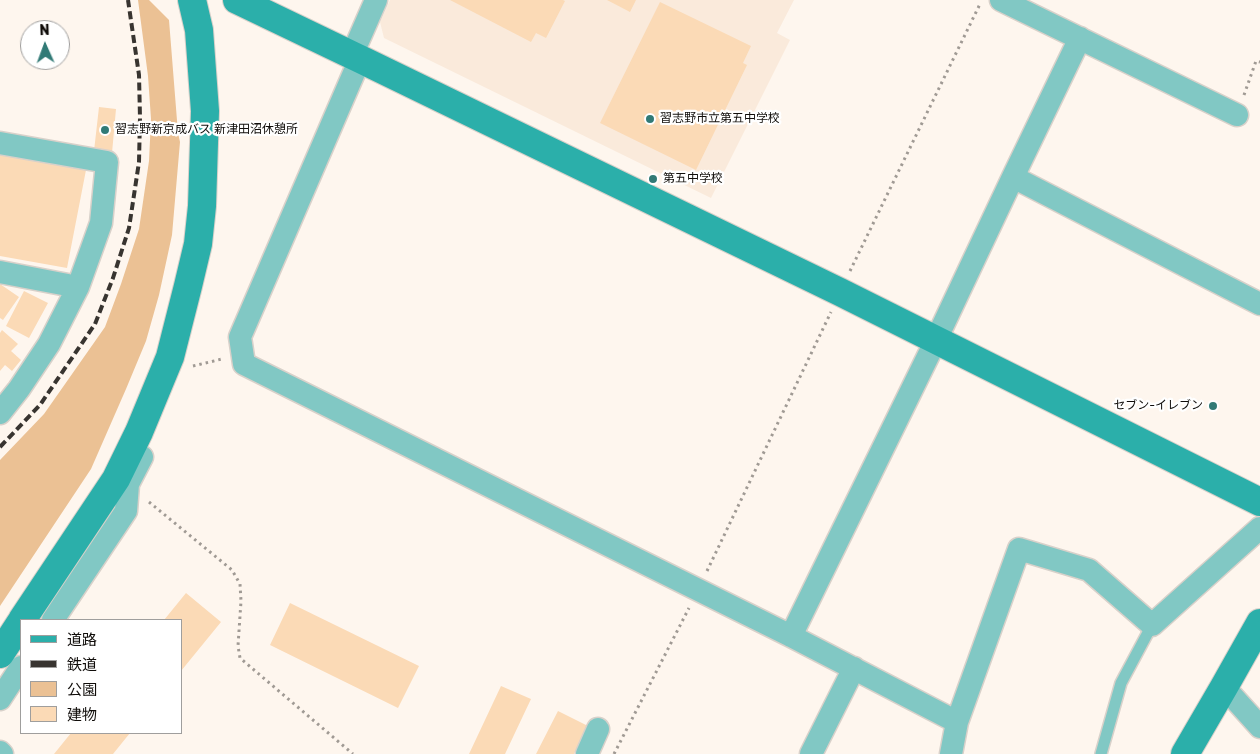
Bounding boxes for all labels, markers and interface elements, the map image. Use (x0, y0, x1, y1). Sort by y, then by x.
north arrow (20, 20, 70, 70)
text: N (39, 22, 50, 39)
place label: 習志野市立第五中学校 (660, 112, 780, 126)
marker: 習志野市立第五中学校 (644, 113, 656, 125)
place label: 習志野新京成バス 新津田沼休憩所 (115, 123, 298, 137)
marker: 習志野新京成バス 新津田沼休憩所 (99, 124, 111, 136)
place label: 第五中学校 (663, 172, 723, 186)
marker: 第五中学校 (647, 173, 659, 185)
place label: セブン-イレブン (1113, 399, 1203, 413)
marker: セブン-イレブン (1207, 400, 1219, 412)
legend (20, 619, 182, 734)
text: 道路 (67, 631, 97, 649)
text: 鉄道 (67, 656, 97, 674)
text: 公園 (67, 681, 97, 699)
text: 建物 (67, 706, 97, 724)

